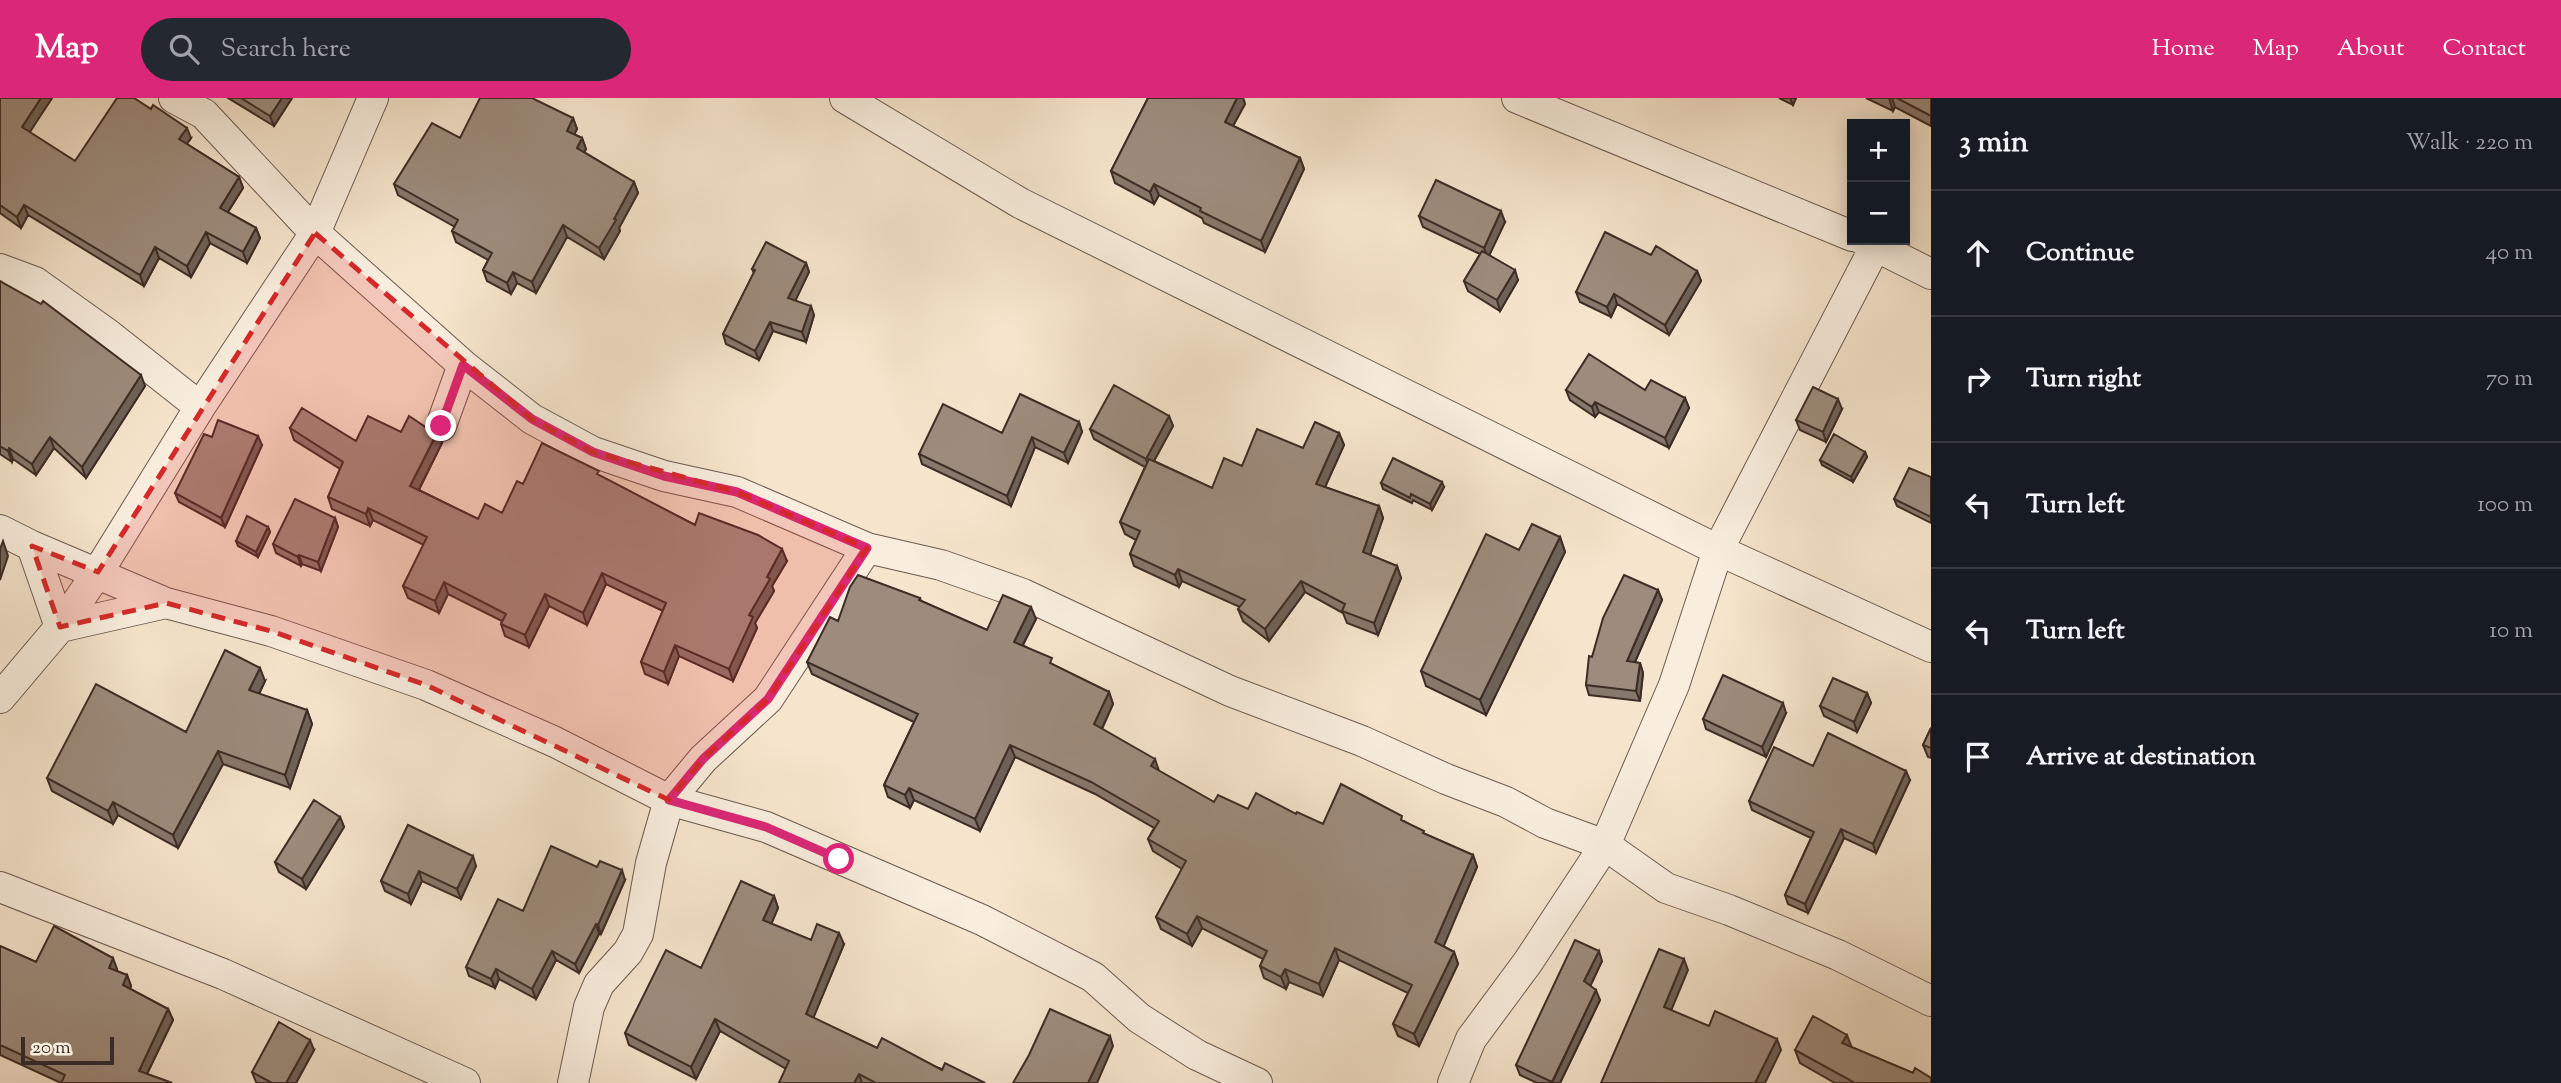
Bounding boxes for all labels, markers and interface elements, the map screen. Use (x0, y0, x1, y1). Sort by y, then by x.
search box (141, 18, 631, 81)
text: Map (35, 25, 99, 73)
icon: search (165, 30, 203, 68)
text: Search here (221, 31, 351, 68)
text: Home (2152, 32, 2215, 66)
text: Map (2253, 32, 2299, 66)
text: About (2337, 32, 2404, 66)
text: Contact (2442, 32, 2526, 66)
map controls (1847, 119, 1910, 245)
button: + (1847, 119, 1910, 182)
text: 3 min (1959, 122, 2029, 165)
text: Walk · 220 m (2406, 127, 2533, 160)
button: − (1847, 182, 1910, 245)
icon: ahead (1959, 234, 1997, 272)
text: Continue (2026, 235, 2134, 272)
text: 40 m (2486, 237, 2533, 270)
icon: right (1959, 360, 1997, 398)
text: Turn right (2026, 361, 2141, 398)
text: 70 m (2486, 363, 2533, 396)
route end (425, 410, 456, 441)
icon: left (1959, 486, 1997, 524)
text: Turn left (2026, 487, 2125, 524)
text: 100 m (2477, 489, 2533, 522)
icon: left (1959, 612, 1997, 650)
text: Turn left (2026, 613, 2125, 650)
text: 10 m (2489, 615, 2533, 648)
icon: arrive (1959, 738, 1997, 776)
text: Arrive at destination (2026, 739, 2256, 776)
route start (823, 843, 854, 874)
scale bar (21, 1034, 114, 1066)
text: 20 m (32, 1035, 71, 1062)

